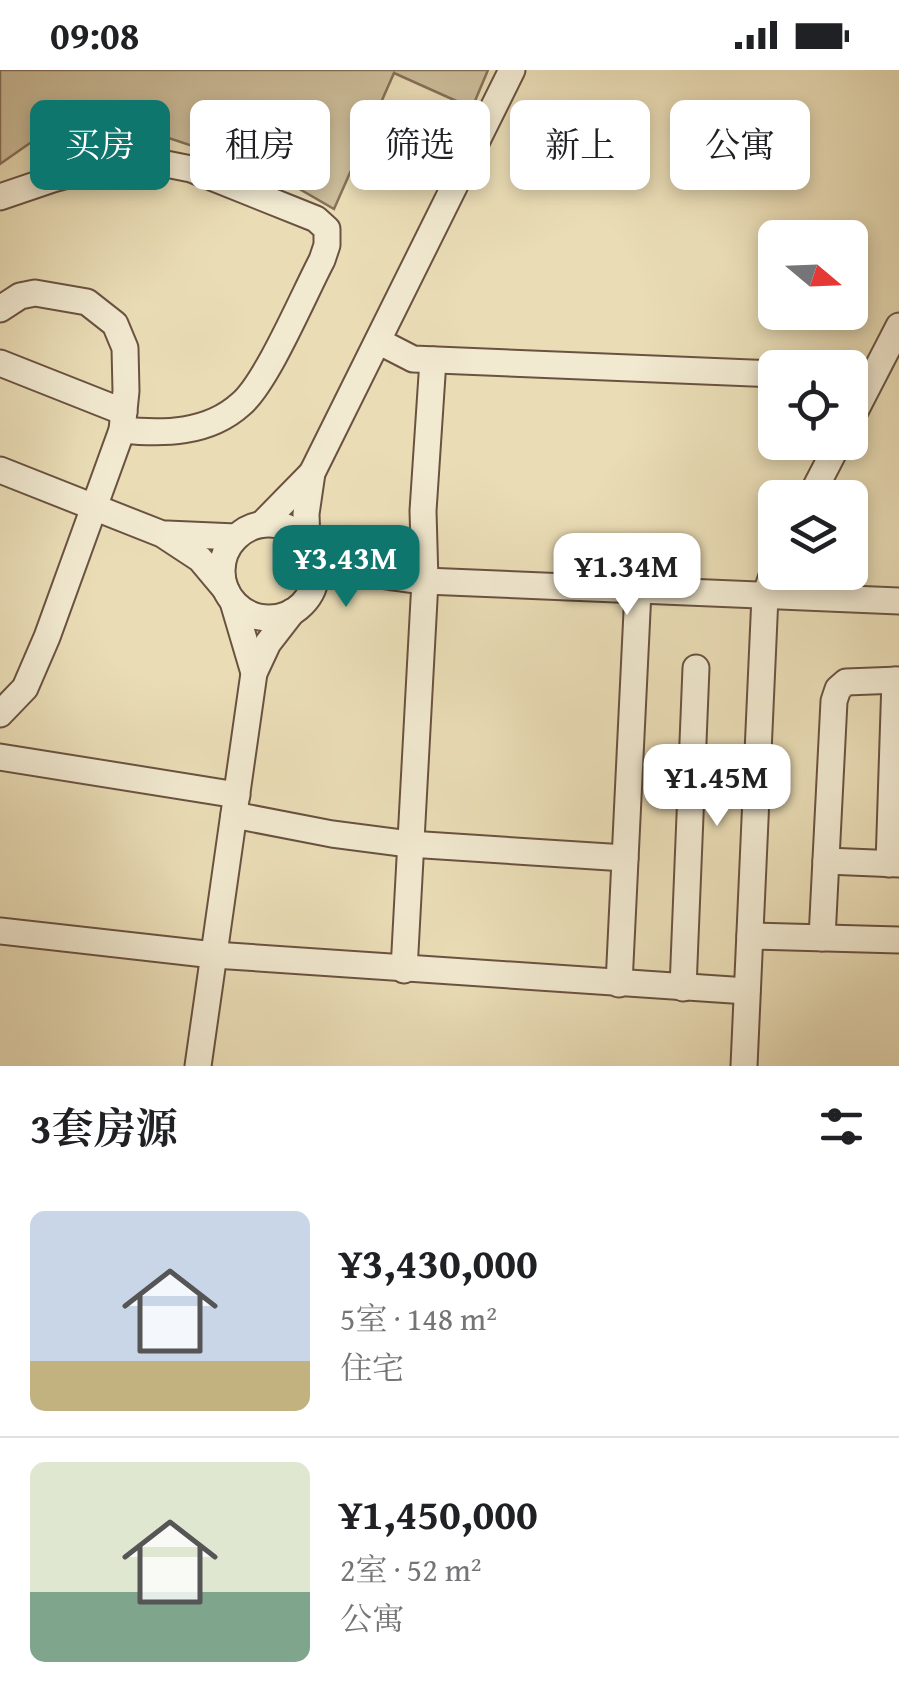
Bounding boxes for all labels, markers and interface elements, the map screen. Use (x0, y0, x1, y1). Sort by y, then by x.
text: 09:08 (50, 7, 140, 63)
chip: 买房 (30, 100, 170, 190)
chip: 租房 (190, 100, 330, 190)
chip: 筛选 (350, 100, 490, 190)
chip: 新上 (510, 100, 650, 190)
chip: 公寓 (670, 100, 810, 190)
north arrow (758, 220, 868, 330)
map controls (758, 220, 868, 590)
button: locate (758, 350, 868, 460)
button: layers (758, 480, 868, 590)
pin: ¥3.43M (265, 525, 427, 610)
pin: ¥1.34M (546, 533, 708, 618)
text: ¥3.43M (295, 534, 397, 581)
text: ¥1.34M (576, 542, 678, 589)
pin: ¥1.45M (636, 744, 798, 829)
text: ¥1.45M (666, 753, 768, 800)
text: 3套房源 (30, 1097, 178, 1158)
icon: filters (814, 1099, 869, 1154)
text: ¥3,430,000 (340, 1232, 538, 1293)
icon: home (110, 1251, 230, 1371)
text: 5室 · 148 m² (340, 1295, 497, 1342)
text: 住宅 (340, 1344, 404, 1391)
text: ¥1,450,000 (340, 1483, 538, 1544)
icon: home (110, 1502, 230, 1622)
text: 2室 · 52 m² (340, 1546, 482, 1593)
text: 公寓 (340, 1595, 404, 1642)

